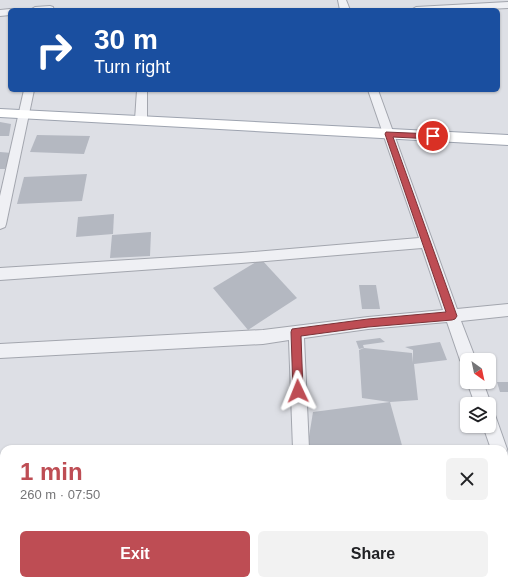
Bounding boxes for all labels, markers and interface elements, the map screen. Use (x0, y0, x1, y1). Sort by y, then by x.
icon: right (28, 24, 80, 76)
text: 30 m (94, 24, 158, 55)
text: Turn right (94, 57, 170, 77)
pin (416, 119, 450, 153)
icon: arrive (422, 125, 444, 147)
north arrow (460, 353, 496, 389)
map controls (460, 353, 496, 433)
position arrow (277, 370, 319, 412)
button: layers (460, 397, 496, 433)
text: 1 min (20, 458, 83, 485)
button: close (446, 458, 488, 500)
text: 260 m · 07:50 (20, 487, 100, 502)
button: Exit (20, 531, 250, 577)
button: Share (258, 531, 488, 577)

